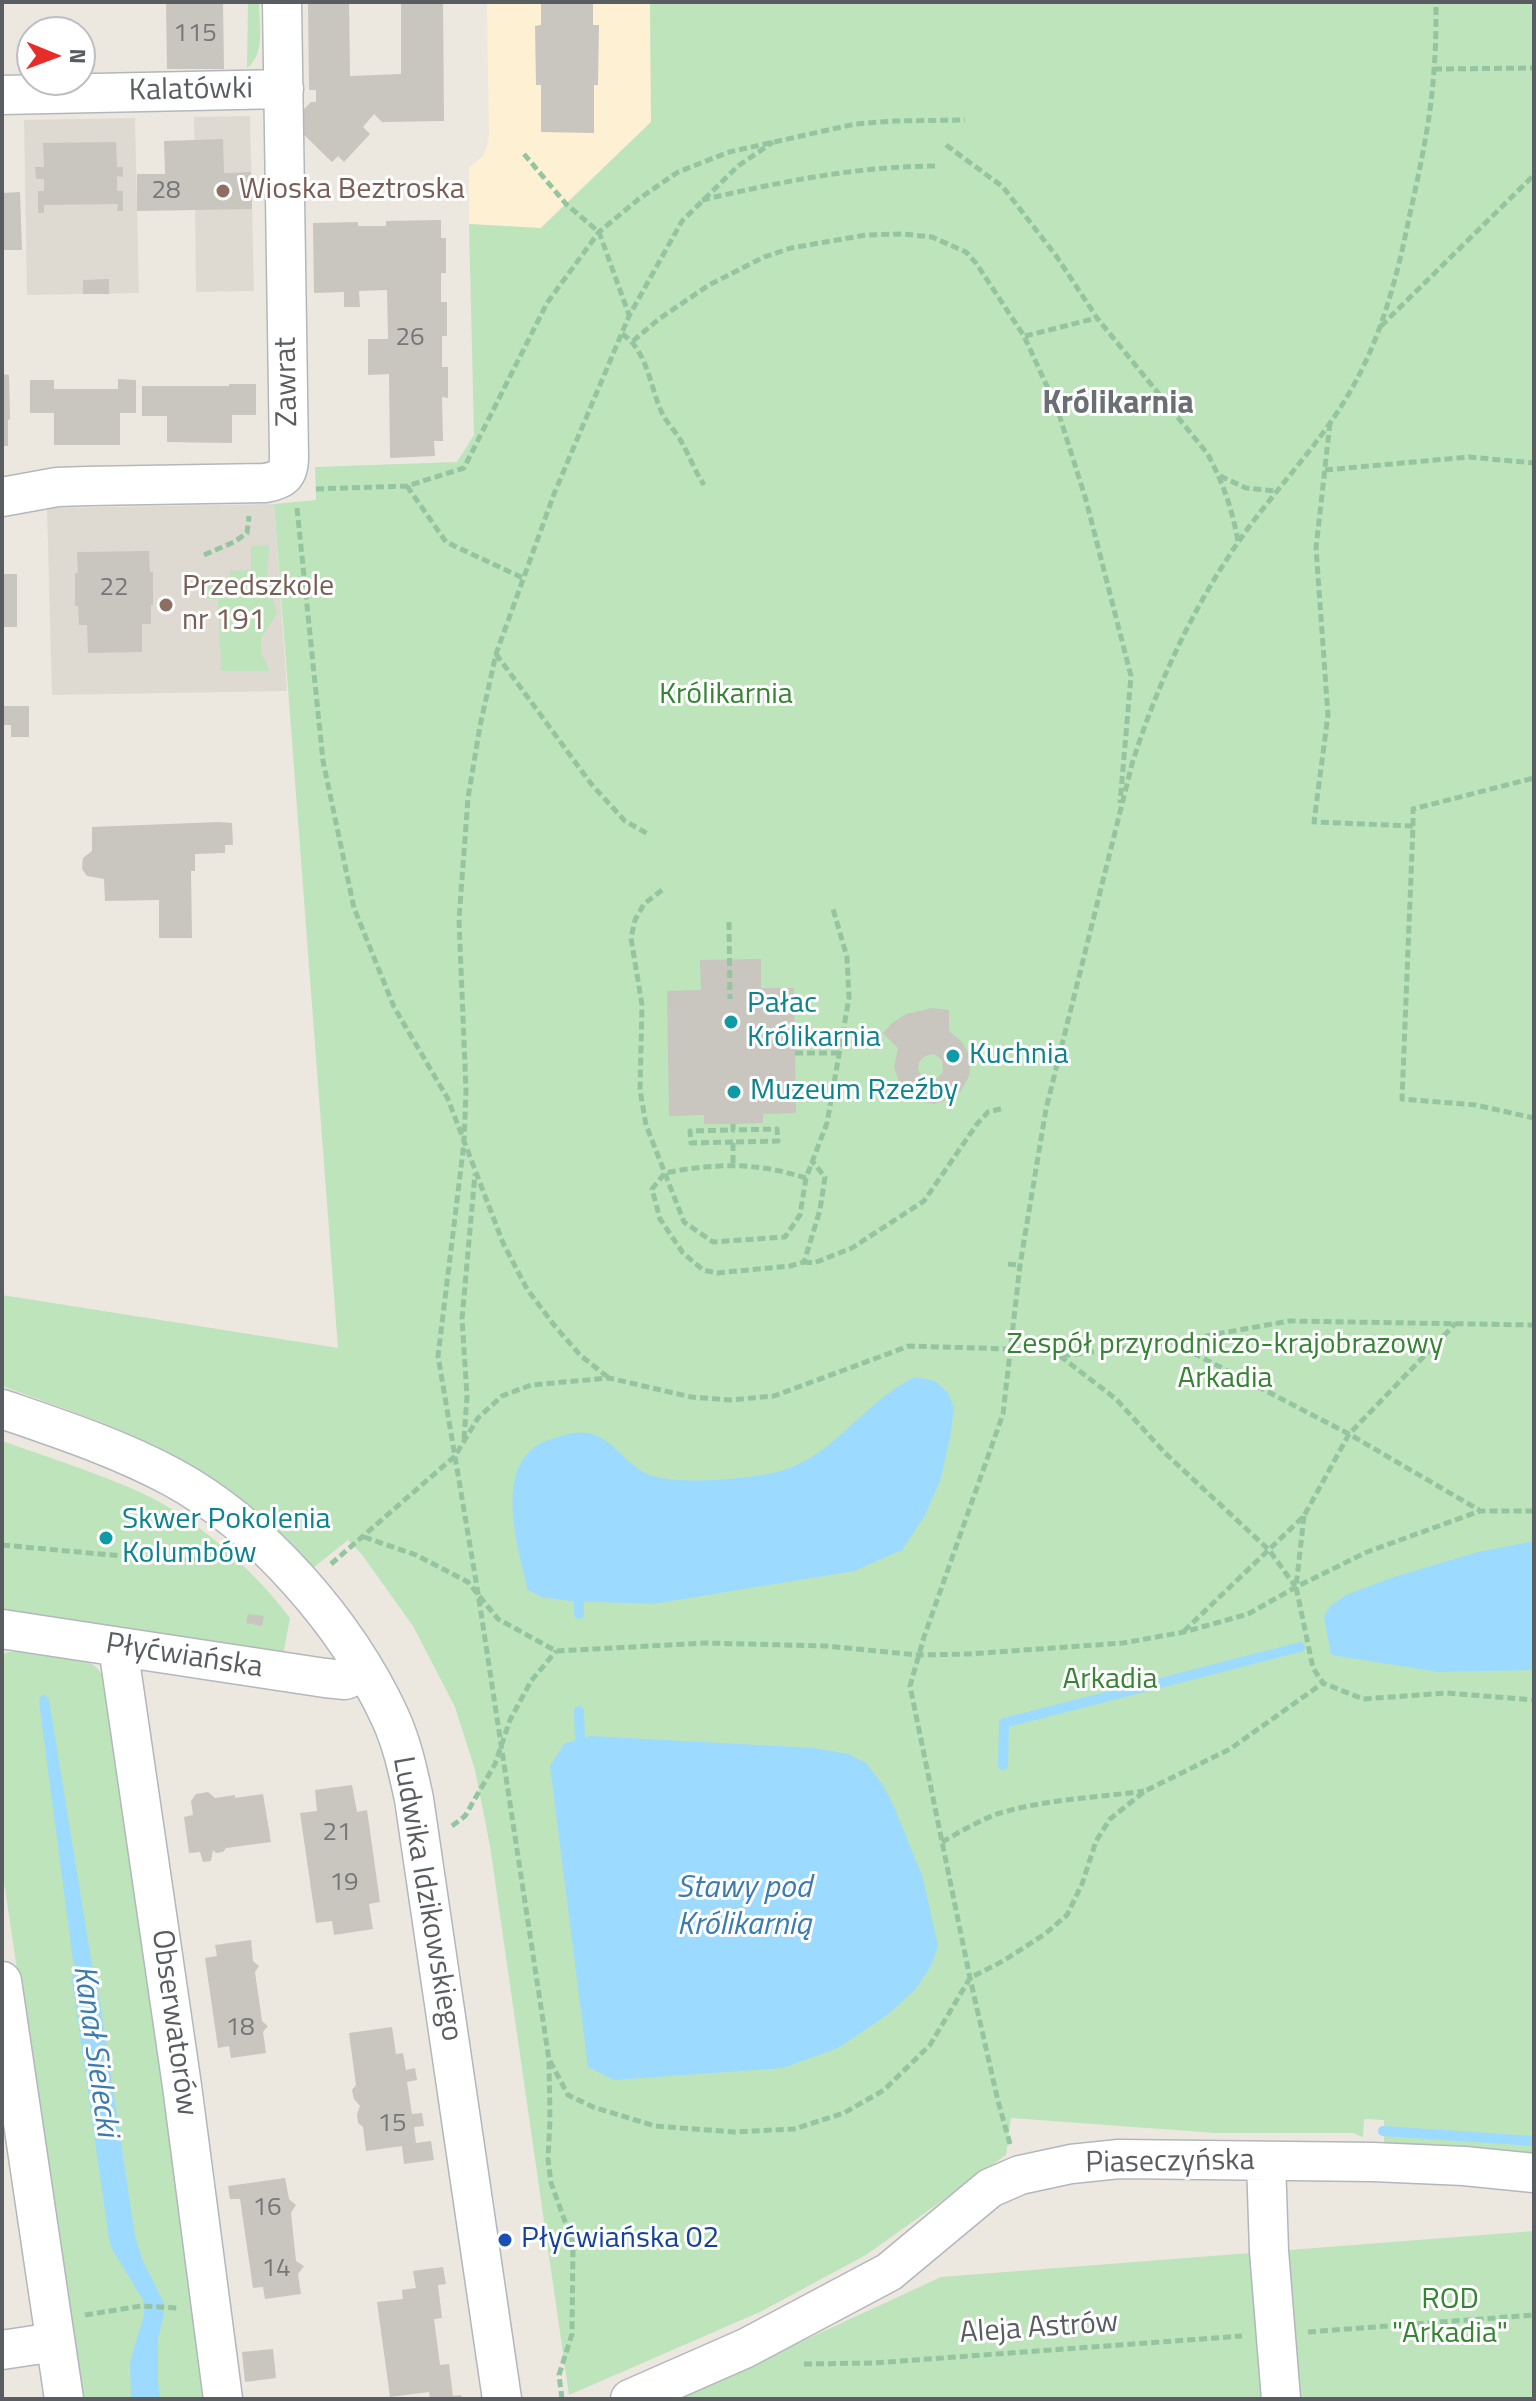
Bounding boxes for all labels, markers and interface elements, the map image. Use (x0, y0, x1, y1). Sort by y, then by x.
north arrow (16, 16, 96, 96)
house number: 115 (173, 19, 217, 51)
text: N (61, 48, 95, 64)
street label: Kalatówki (129, 72, 253, 110)
place label: Wioska Beztroska (239, 173, 465, 209)
house number: 28 (151, 176, 181, 208)
marker: Wioska Beztroska (214, 182, 232, 200)
house number: 26 (395, 323, 425, 355)
street label: Zawrat (269, 337, 307, 427)
district label: Królikarnia (1042, 386, 1194, 424)
place label: Przedszkole nr 191 (182, 570, 334, 640)
house number: 22 (99, 573, 129, 605)
marker: Przedszkole nr 191 (157, 596, 175, 614)
park label: Królikarnia (659, 678, 793, 714)
place label: Pałac Królikarnia (747, 987, 881, 1058)
marker: Pałac Królikarnia (722, 1013, 740, 1031)
place label: Kuchnia (969, 1038, 1069, 1074)
marker: Kuchnia (944, 1047, 962, 1065)
place label: Muzeum Rzeźby (750, 1074, 958, 1110)
marker: Muzeum Rzeźby (725, 1083, 743, 1101)
park label: Zespół przyrodniczo-krajobrazowy Arkadia (1007, 1328, 1443, 1398)
place label: Skwer Pokolenia Kolumbów (122, 1503, 331, 1574)
marker: Skwer Pokolenia Kolumbów (97, 1529, 115, 1547)
street label: Płyćwiańska (103, 1627, 265, 1687)
park label: Arkadia (1062, 1663, 1158, 1699)
street label: Ludwika Idzikowskiego (383, 1754, 469, 2044)
house number: 21 (322, 1818, 352, 1850)
house number: 19 (329, 1868, 359, 1900)
water label: Stawy pod Królikarnią (677, 1870, 811, 1945)
street label: Obserwatorów (142, 1928, 204, 2118)
water label: Kanał Sielecki (63, 1963, 125, 2139)
house number: 18 (225, 2013, 255, 2045)
house number: 15 (377, 2109, 407, 2141)
street label: Piaseczyńska (1085, 2144, 1255, 2182)
house number: 16 (252, 2193, 282, 2225)
place label: Płyćwiańska 02 (521, 2222, 719, 2258)
marker: Płyćwiańska 02 (496, 2231, 514, 2249)
house number: 14 (261, 2254, 291, 2286)
park label: ROD "Arkadia" (1392, 2283, 1508, 2354)
street label: Aleja Astrów (958, 2305, 1120, 2353)

